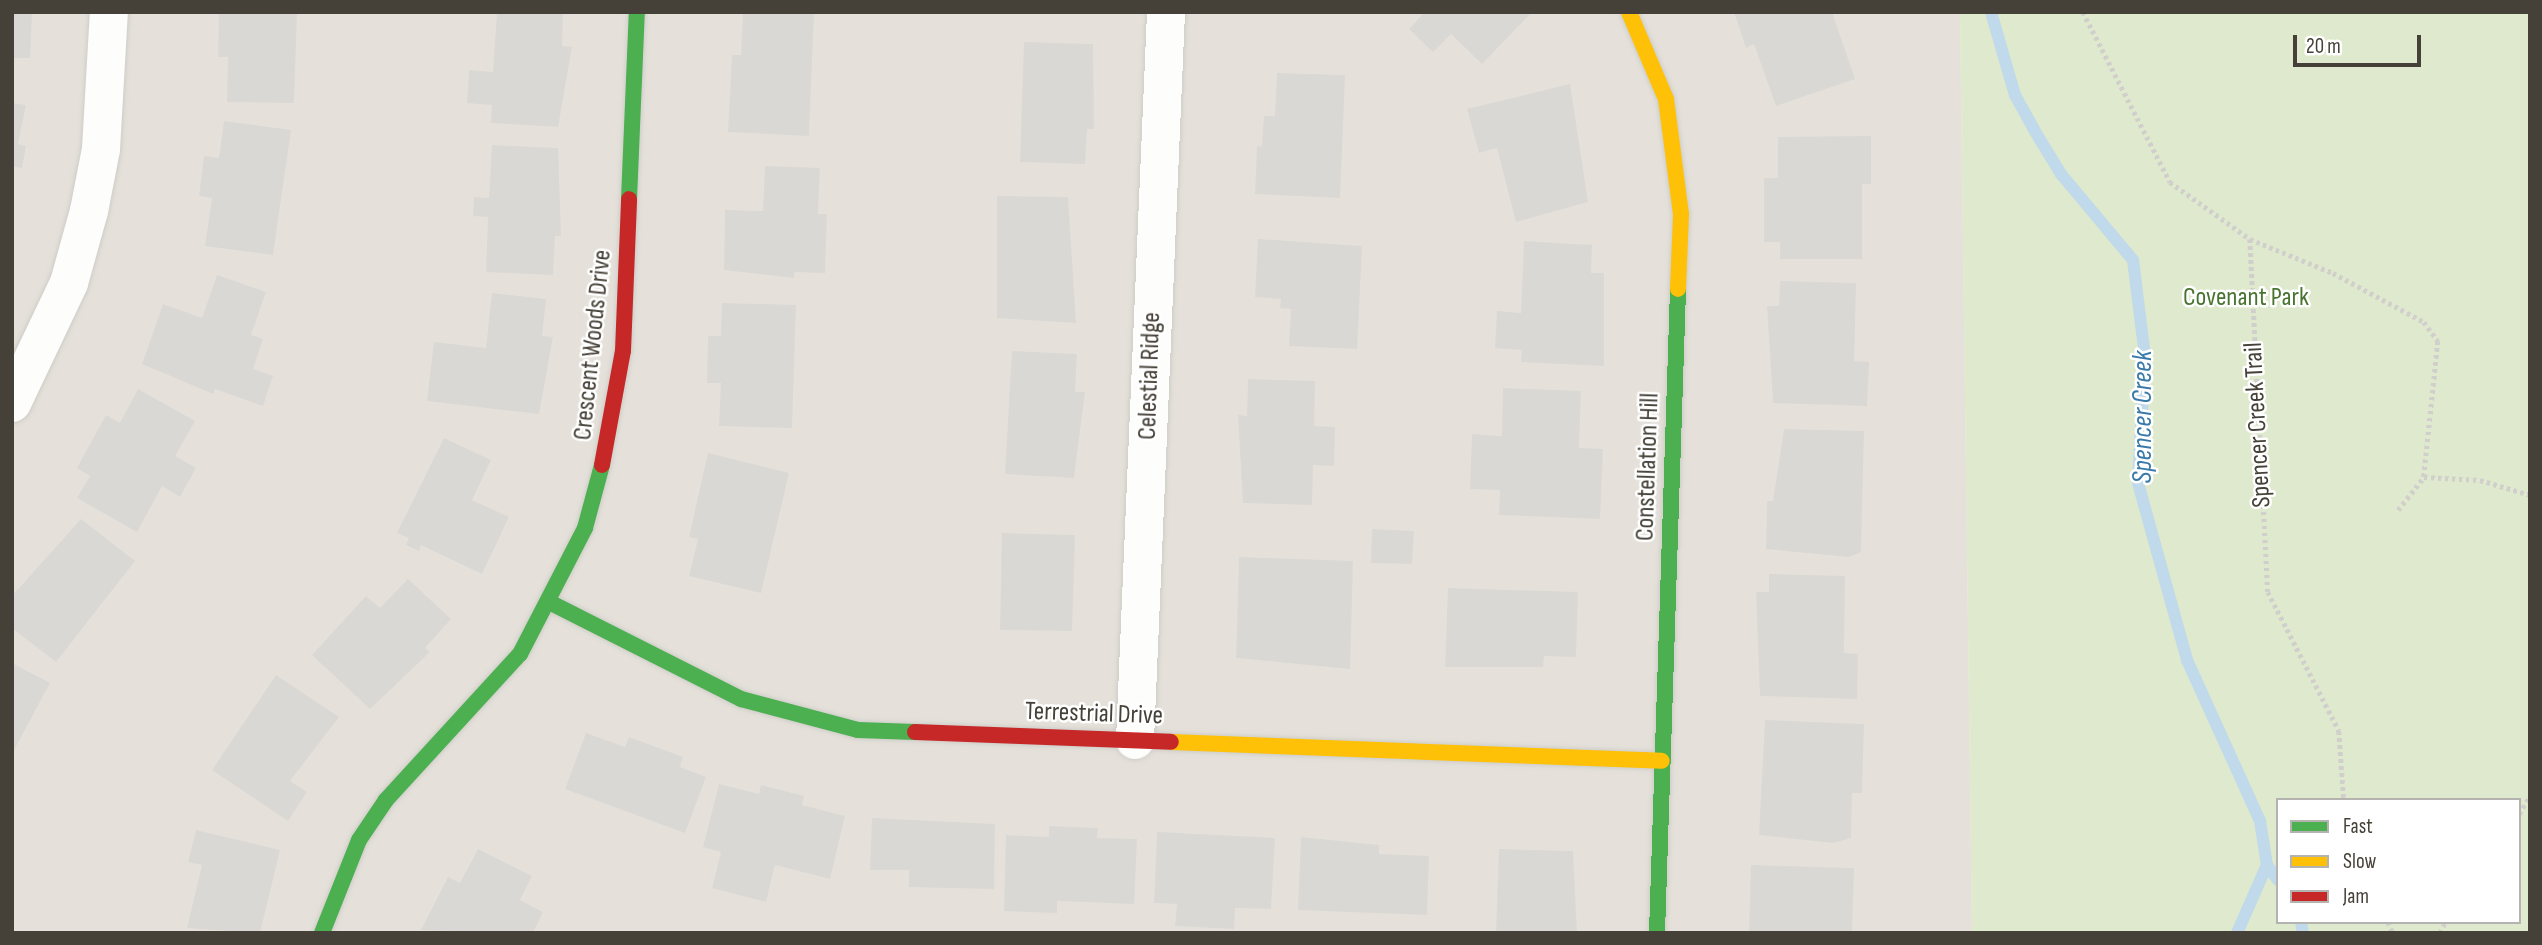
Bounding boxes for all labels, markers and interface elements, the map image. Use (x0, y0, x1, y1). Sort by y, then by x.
scale bar (2297, 21, 2425, 65)
text: 20 m (2306, 34, 2341, 59)
street label: Crescent Woods Drive (567, 248, 619, 442)
park label: Covenant Park (2183, 282, 2309, 314)
street label: Celestial Ridge (1132, 312, 1168, 440)
street label: Spencer Creek Trail (2238, 341, 2278, 509)
water label: Spencer Creek (2126, 351, 2160, 483)
street label: Constellation Hill (1630, 392, 1666, 542)
street label: Terrestrial Drive (1024, 696, 1164, 732)
legend (2276, 798, 2521, 924)
text: Fast (2343, 814, 2373, 839)
text: Slow (2343, 849, 2376, 874)
text: Jam (2343, 884, 2369, 909)

